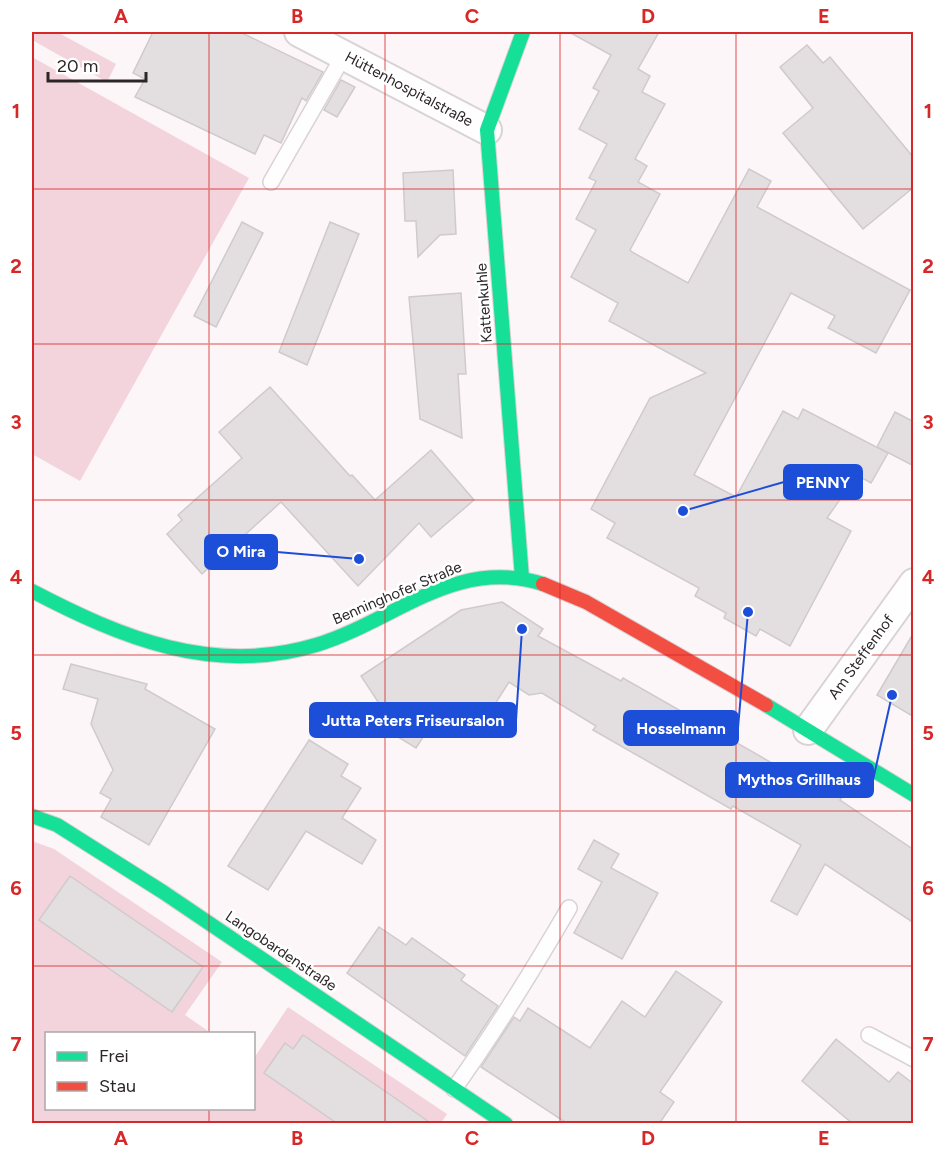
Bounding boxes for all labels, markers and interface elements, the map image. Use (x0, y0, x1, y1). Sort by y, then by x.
text: A (114, 4, 129, 28)
text: B (291, 4, 303, 28)
text: C (465, 4, 479, 28)
text: D (641, 4, 655, 28)
text: E (818, 4, 830, 28)
scale bar (48, 45, 146, 83)
street label: Hüttenhospitalstraße (342, 48, 476, 130)
text: 20 m (57, 55, 98, 77)
text: 1 (12, 99, 20, 123)
text: 1 (924, 99, 932, 123)
text: 2 (10, 254, 22, 278)
text: 2 (922, 254, 934, 278)
street label: Kattenkuhle (472, 262, 496, 344)
text: 3 (10, 410, 22, 434)
text: 3 (922, 410, 934, 434)
callout: PENNY (784, 465, 862, 499)
text: PENNY (796, 473, 851, 492)
callout: O Mira (205, 535, 277, 569)
text: O Mira (217, 542, 265, 561)
street label: Benninghofer Straße (330, 558, 464, 628)
text: 4 (10, 565, 23, 589)
text: 4 (922, 565, 935, 589)
street label: Am Steffenhof (824, 611, 898, 703)
callout: Jutta Peters Friseursalon (310, 703, 516, 737)
text: Jutta Peters Friseursalon (322, 711, 504, 730)
callout: Hosselmann (624, 711, 738, 745)
text: Hosselmann (636, 719, 726, 738)
text: 5 (10, 721, 22, 745)
text: 5 (922, 721, 934, 745)
callout: Mythos Grillhaus (726, 763, 873, 797)
text: Mythos Grillhaus (737, 770, 861, 789)
text: 6 (10, 876, 22, 900)
text: 6 (922, 876, 934, 900)
street label: Langobardenstraße (222, 907, 340, 995)
text: 7 (10, 1032, 22, 1056)
legend (45, 1032, 255, 1110)
text: 7 (922, 1032, 934, 1056)
text: Frei (99, 1045, 129, 1067)
text: Stau (99, 1075, 136, 1097)
text: A (114, 1126, 129, 1150)
text: B (291, 1126, 303, 1150)
text: C (465, 1126, 479, 1150)
text: D (641, 1126, 655, 1150)
text: E (818, 1126, 830, 1150)

